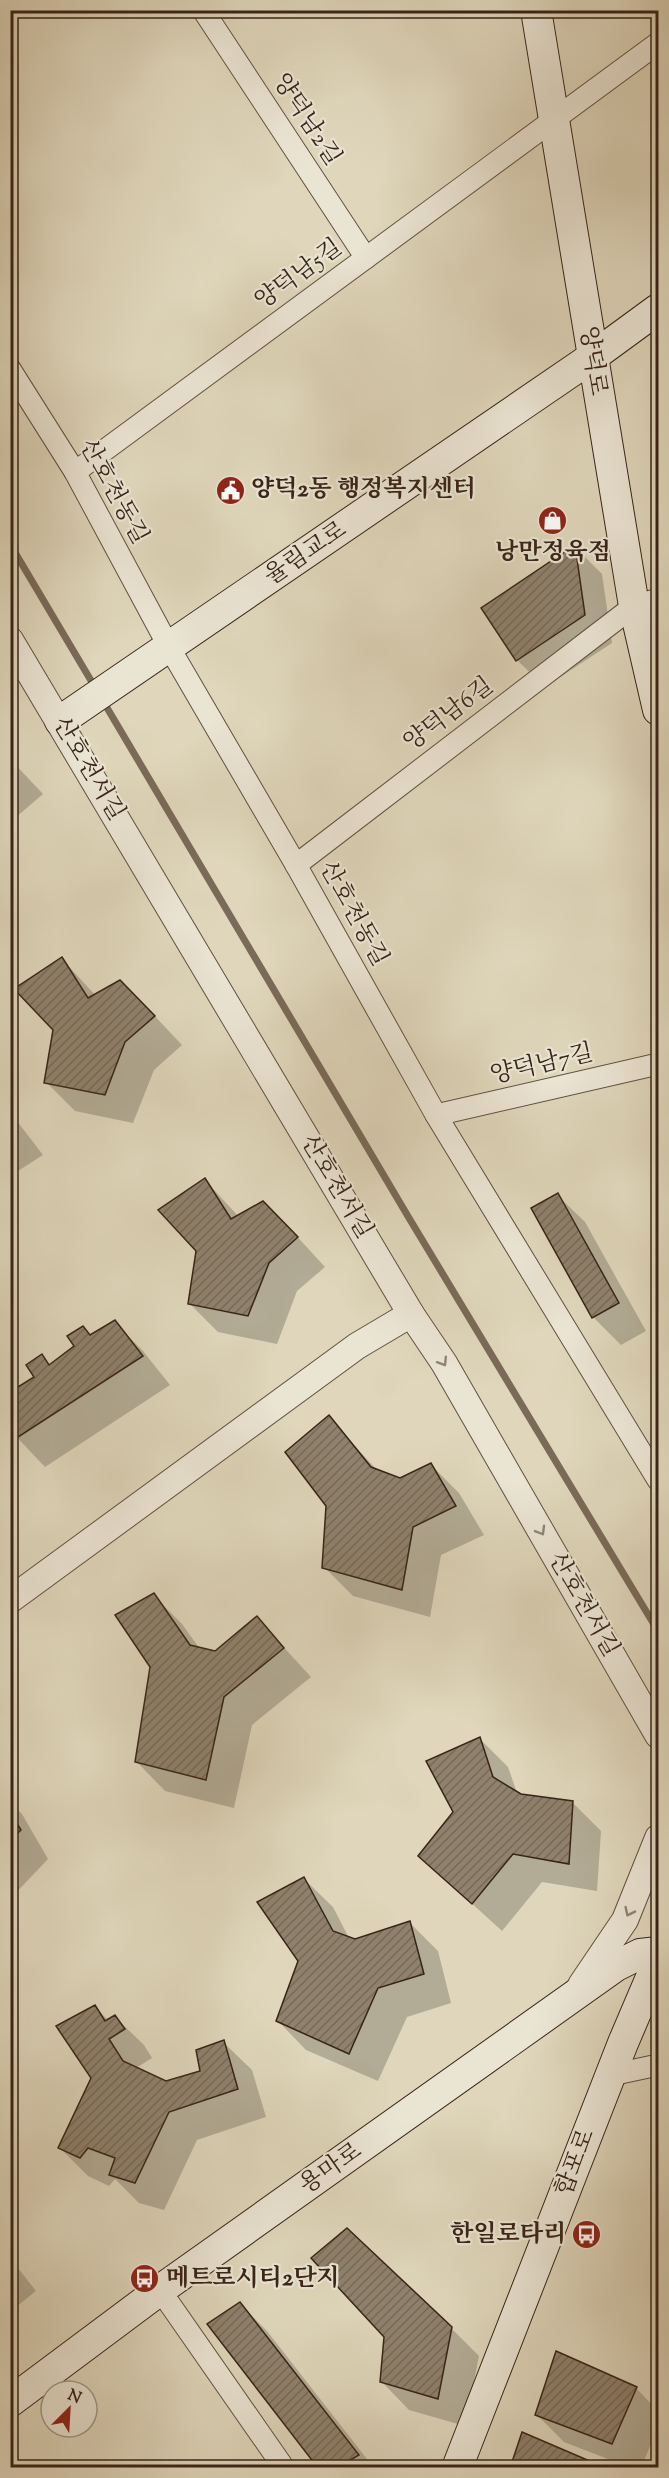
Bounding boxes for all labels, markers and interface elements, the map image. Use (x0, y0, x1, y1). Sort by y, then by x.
street label: 양덕남2길 (263, 67, 349, 173)
street label: 양덕남5길 (248, 232, 350, 318)
street label: 양덕로 (570, 324, 614, 398)
street label: 산호천동길 (70, 433, 156, 551)
place label: 양덕2동 행정복지센터 (251, 473, 476, 507)
public building icon: 양덕2동 행정복지센터 (214, 474, 246, 506)
shop icon: 낭만정육점 (537, 504, 569, 536)
street label: 율림교로 (258, 514, 354, 594)
place label: 낭만정육점 (495, 536, 611, 570)
street label: 양덕남6길 (397, 670, 501, 760)
street label: 산호천서길 (44, 711, 132, 827)
street label: 산호천동길 (310, 855, 396, 973)
street label: 양덕남7길 (487, 1037, 597, 1093)
street label: 산호천서길 (292, 1129, 380, 1245)
one-way arrow (436, 1356, 447, 1367)
one-way arrow (534, 1525, 545, 1535)
street label: 산호천서길 (539, 1546, 627, 1664)
one-way arrow (625, 1905, 636, 1916)
street label: 합포로 (548, 2124, 604, 2202)
street label: 용마로 (293, 2135, 369, 2203)
place label: 한일로타리 (450, 2218, 566, 2252)
bus stop icon: 한일로타리 (571, 2219, 603, 2251)
place label: 메트로시티2단지 (166, 2262, 340, 2296)
bus stop icon: 메트로시티2단지 (129, 2263, 161, 2295)
north arrow (39, 2379, 99, 2439)
text: N (64, 2384, 85, 2411)

